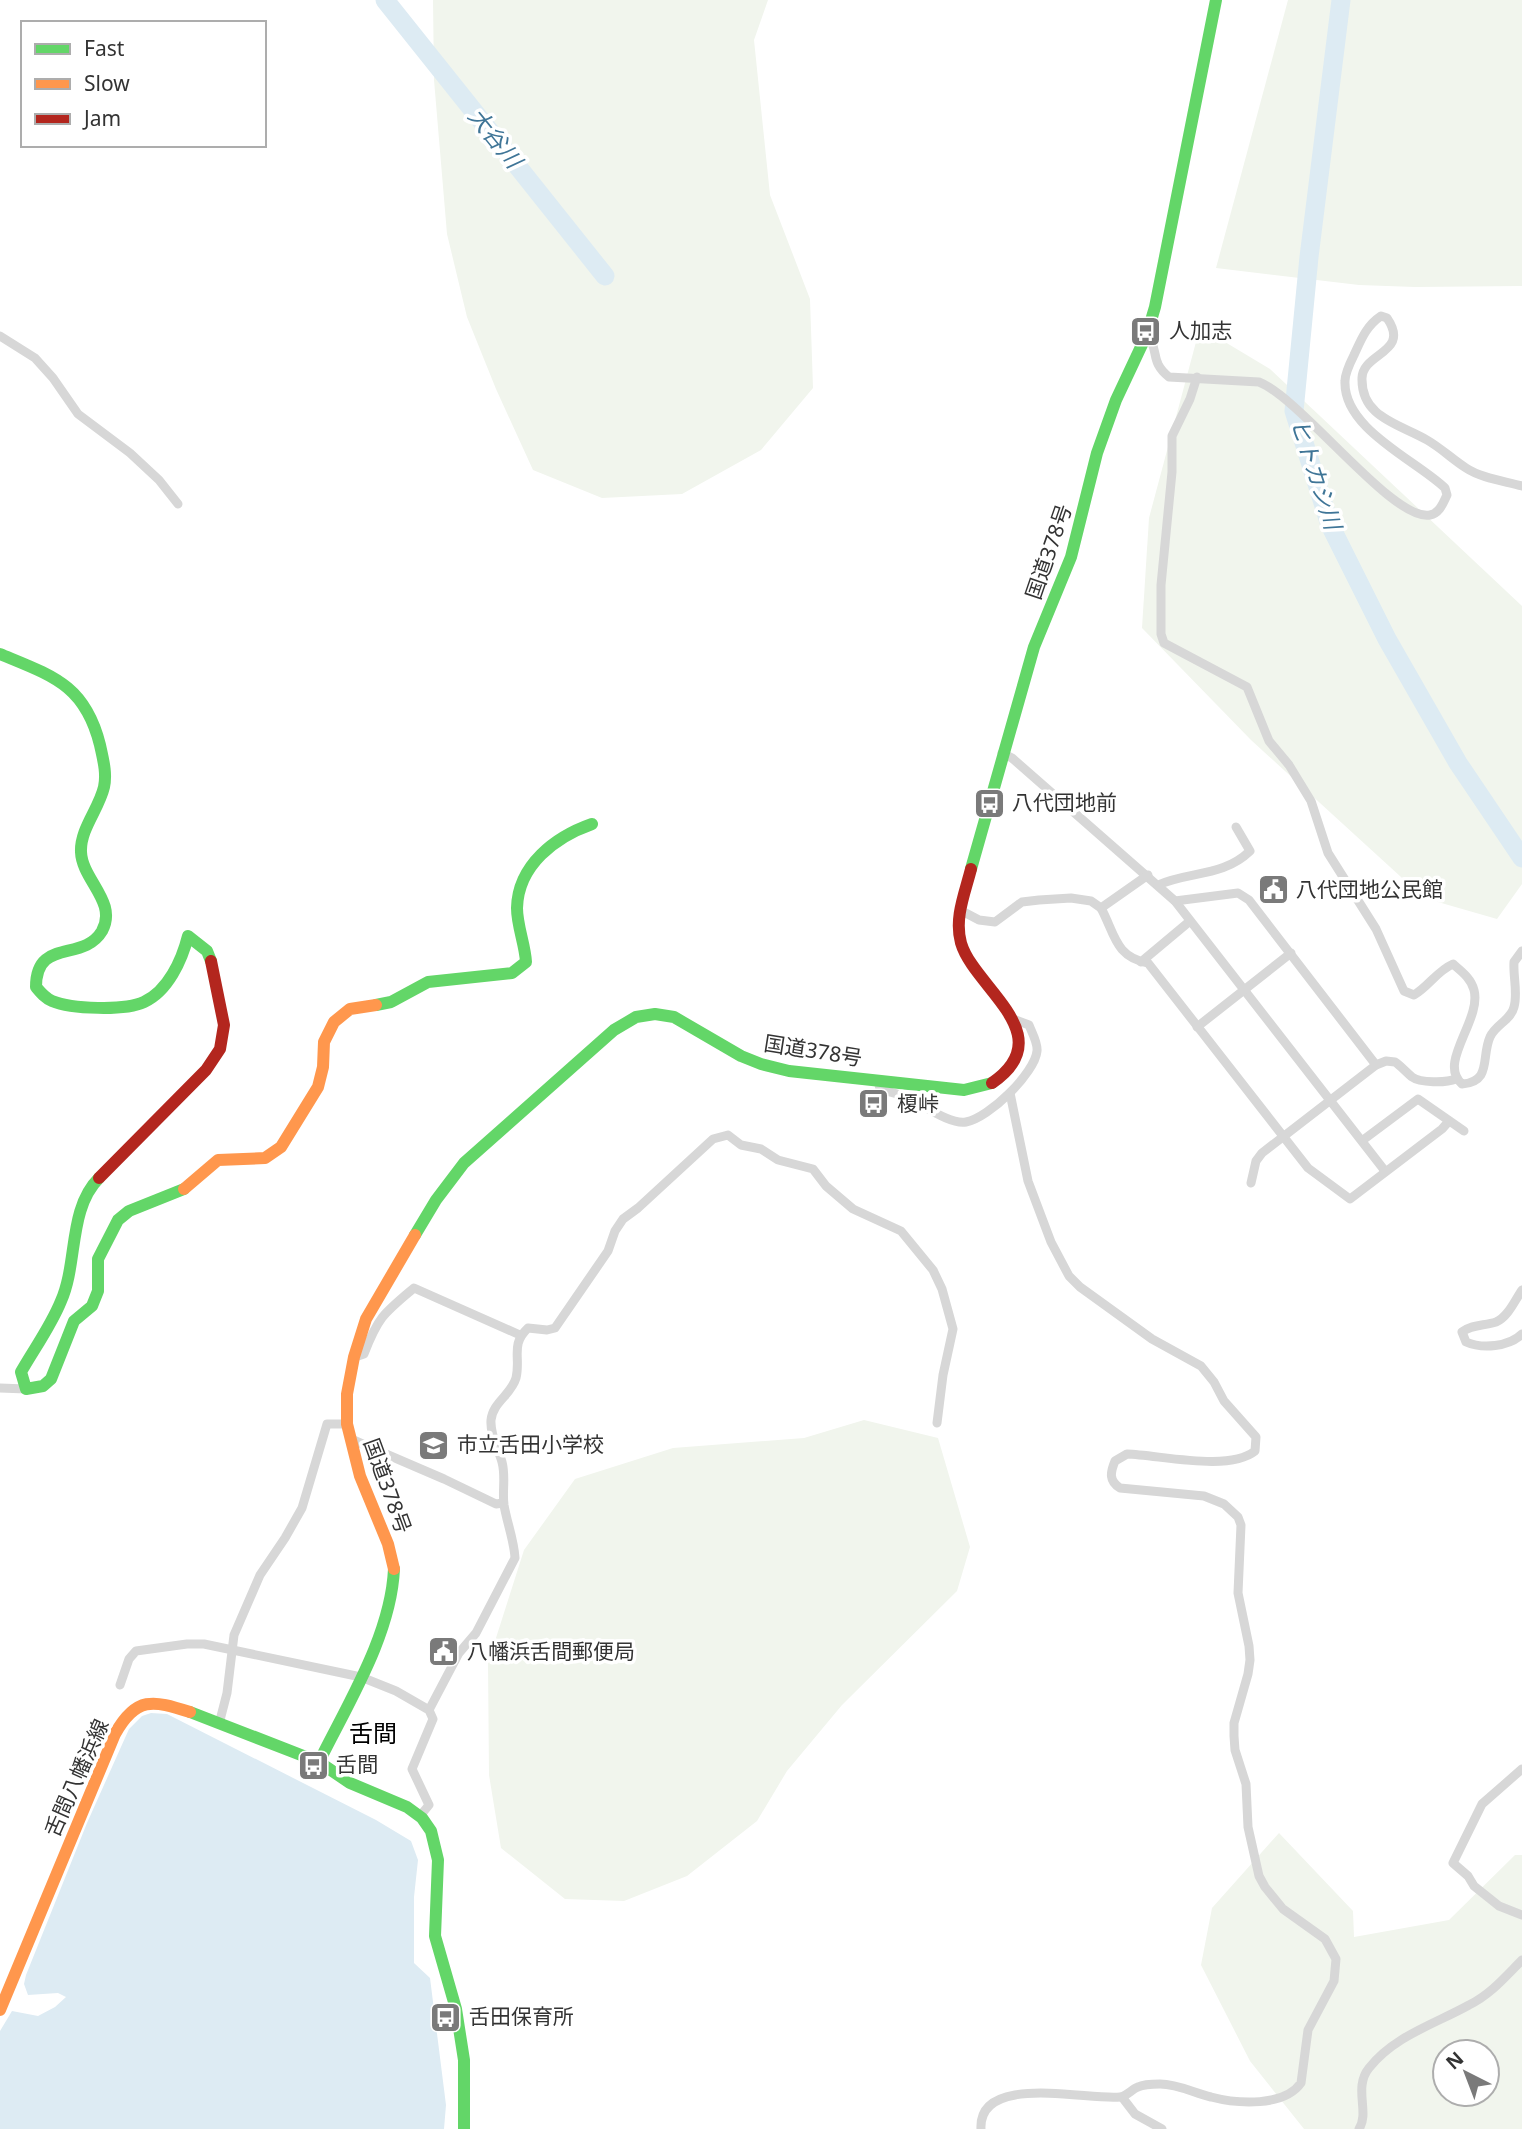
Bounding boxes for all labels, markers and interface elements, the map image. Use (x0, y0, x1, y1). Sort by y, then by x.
legend (21, 21, 266, 147)
text: Fast (84, 34, 125, 62)
text: Slow (84, 69, 130, 97)
water label: 大谷川 (462, 100, 532, 177)
text: Jam (82, 104, 121, 132)
bus stop icon: 人加志 (1129, 314, 1163, 348)
place label: 人加志 (1169, 316, 1232, 344)
water label: ヒトカシ川 (1284, 414, 1351, 536)
street label: 国道378号 (1019, 500, 1077, 603)
bus stop icon: 八代団地前 (972, 786, 1006, 820)
place label: 八代団地前 (1012, 788, 1117, 816)
public building icon: 八代団地公民館 (1256, 873, 1290, 907)
place label: 八代団地公民館 (1296, 875, 1443, 903)
street label: 国道378号 (762, 1028, 864, 1072)
bus stop icon: 榎峠 (857, 1087, 891, 1121)
place label: 榎峠 (897, 1089, 939, 1117)
school or university icon: 市立舌田小学校 (417, 1428, 451, 1462)
place label: 市立舌田小学校 (457, 1430, 604, 1458)
street label: 国道378号 (358, 1434, 418, 1537)
public building icon: 八幡浜舌間郵便局 (427, 1635, 461, 1669)
place label: 八幡浜舌間郵便局 (467, 1637, 635, 1665)
street label: 舌間八幡浜線 (38, 1714, 115, 1841)
district label: 舌間 (349, 1716, 397, 1749)
bus stop icon: 舌間 (296, 1748, 330, 1782)
place label: 舌間 (336, 1750, 378, 1778)
bus stop icon: 舌田保育所 (429, 2000, 463, 2034)
place label: 舌田保育所 (469, 2002, 574, 2030)
north arrow (1431, 2038, 1501, 2108)
text: N (1440, 2046, 1469, 2075)

